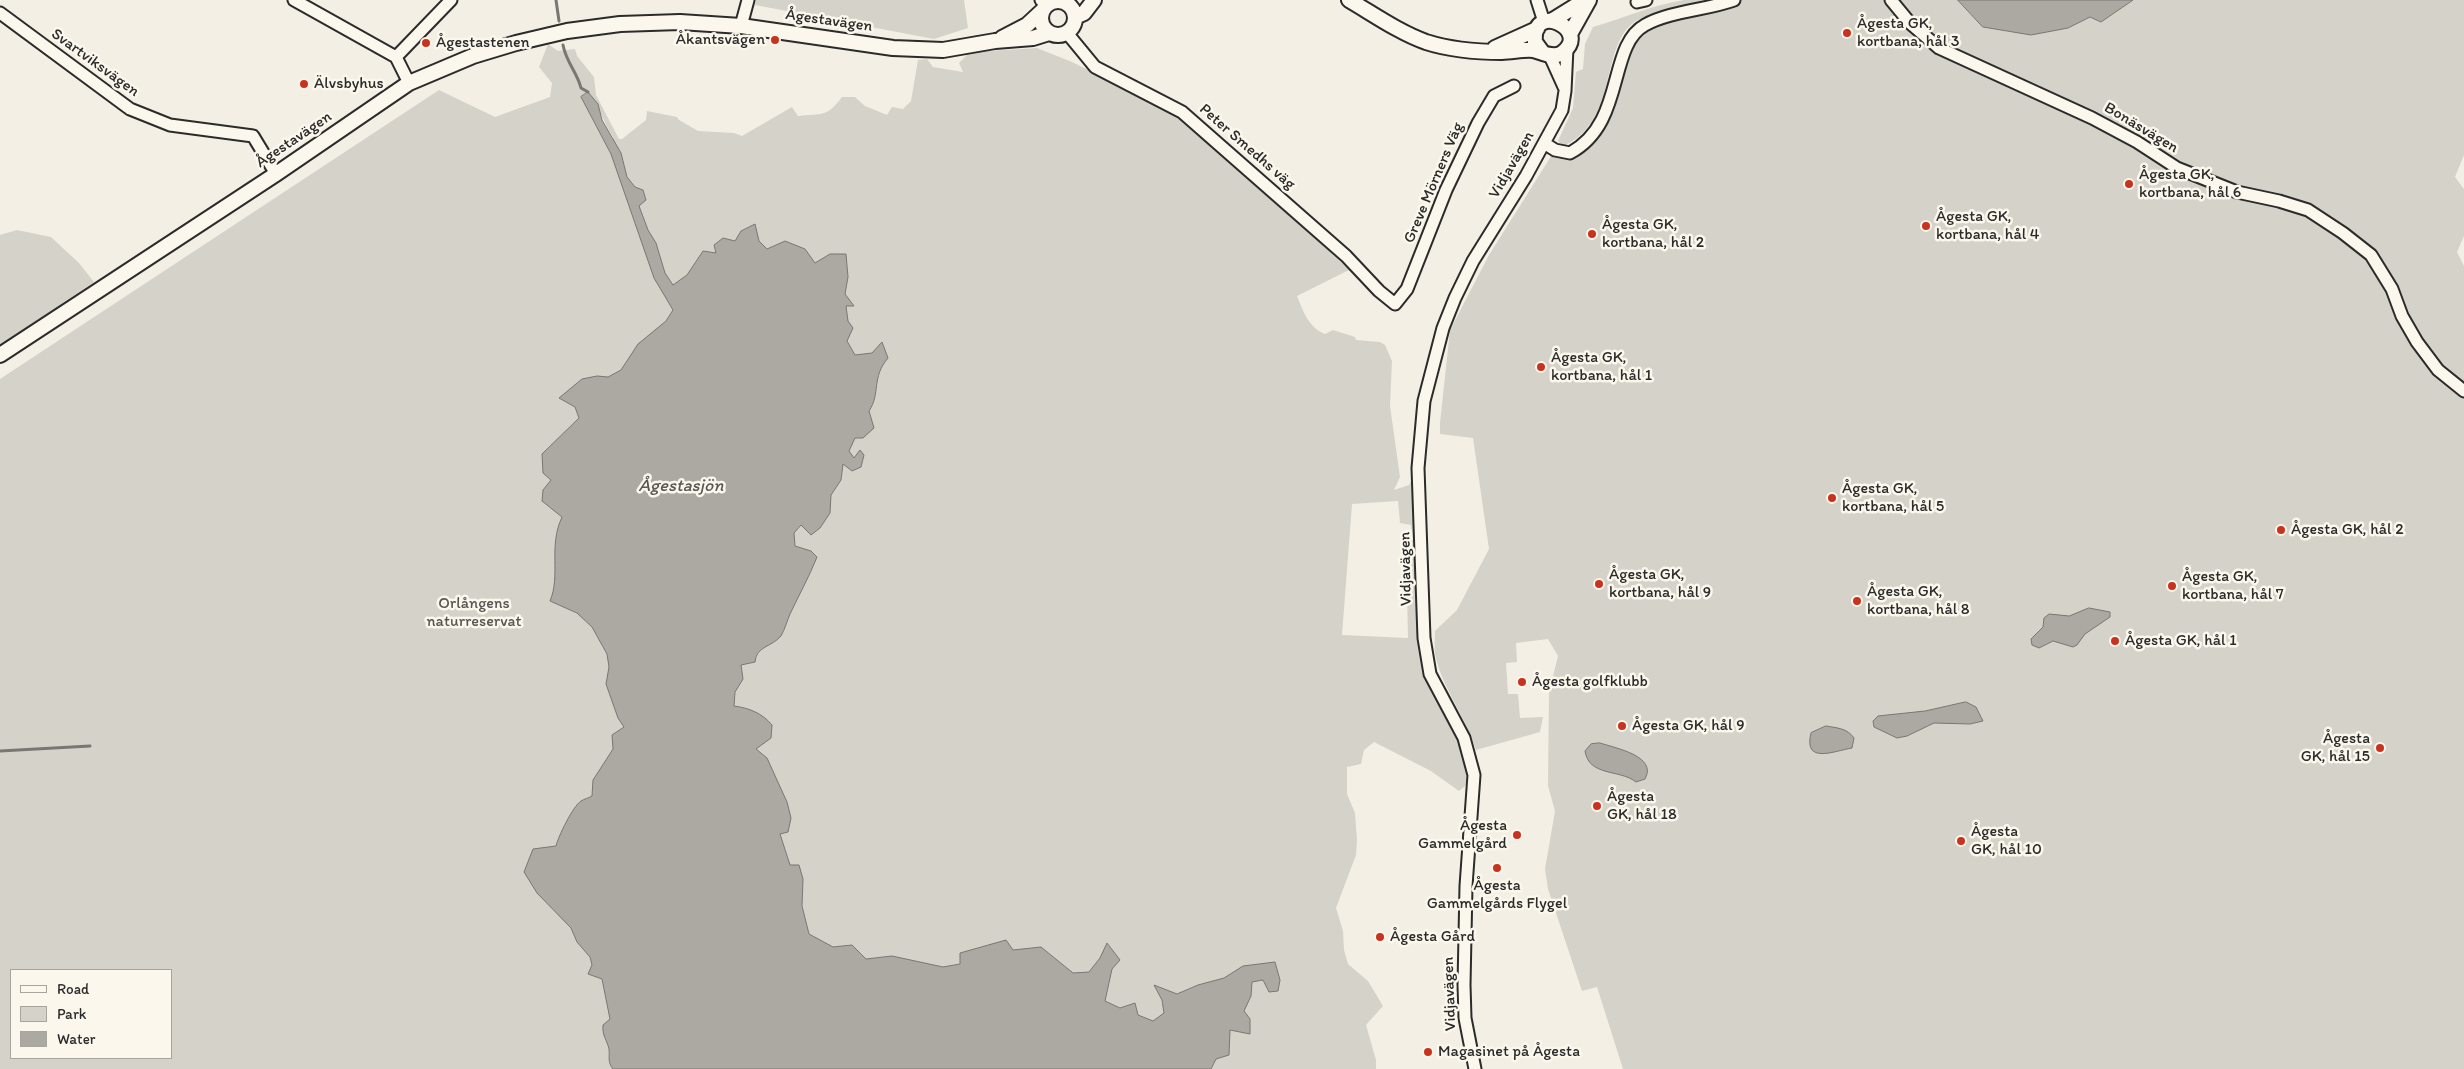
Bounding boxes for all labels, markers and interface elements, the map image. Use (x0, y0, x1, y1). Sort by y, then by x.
street label: Ågestavägen (784, 5, 874, 37)
place label: Ågesta GK, kortbana, hål 3 (1857, 14, 1960, 52)
street label: Svartviksvägen (47, 25, 143, 101)
marker: Ågesta GK, kortbana, hål 3 (1841, 27, 1853, 39)
place label: Åkantsvägen (676, 30, 765, 50)
place label: Ågestastenen (436, 33, 530, 53)
marker: Åkantsvägen (769, 34, 781, 46)
marker: Ågestastenen (420, 37, 432, 49)
place label: Älvsbyhus (314, 74, 384, 94)
marker: Älvsbyhus (298, 78, 310, 90)
street label: Bonäsvägen (2100, 98, 2182, 158)
street label: Peter Smedhs väg (1195, 100, 1299, 194)
street label: Ågestavägen (252, 108, 336, 172)
street label: Greve Mörners Väg (1400, 120, 1468, 246)
street label: Vidjavägen (1485, 128, 1539, 202)
place label: Ågesta GK, kortbana, hål 6 (2139, 165, 2241, 203)
marker: Ågesta GK, kortbana, hål 6 (2123, 178, 2135, 190)
place label: Ågesta GK, kortbana, hål 4 (1936, 207, 2039, 245)
place label: Ågesta GK, kortbana, hål 2 (1602, 215, 1704, 253)
marker: Ågesta GK, kortbana, hål 4 (1920, 220, 1932, 232)
marker: Ågesta GK, kortbana, hål 2 (1586, 228, 1598, 240)
place label: Ågesta GK, kortbana, hål 1 (1551, 348, 1652, 386)
marker: Ågesta GK, kortbana, hål 1 (1535, 361, 1547, 373)
water label: Ågestasjön (639, 475, 723, 497)
place label: Ågesta GK, kortbana, hål 5 (1842, 479, 1944, 517)
marker: Ågesta GK, kortbana, hål 5 (1826, 492, 1838, 504)
place label: Ågesta GK, hål 2 (2291, 520, 2404, 540)
marker: Ågesta GK, hål 2 (2275, 524, 2287, 536)
street label: Vidjavägen (1396, 532, 1416, 606)
place label: Ågesta GK, kortbana, hål 9 (1609, 565, 1711, 603)
place label: Ågesta GK, kortbana, hål 7 (2182, 567, 2284, 605)
marker: Ågesta GK, kortbana, hål 9 (1593, 578, 1605, 590)
marker: Ågesta GK, kortbana, hål 7 (2166, 580, 2178, 592)
place label: Ågesta GK, kortbana, hål 8 (1867, 582, 1970, 620)
park label: Orlångens naturreservat (427, 594, 521, 632)
marker: Ågesta GK, kortbana, hål 8 (1851, 595, 1863, 607)
place label: Ågesta GK, hål 1 (2125, 631, 2237, 651)
marker: Ågesta GK, hål 1 (2109, 635, 2121, 647)
place label: Ågesta golfklubb (1532, 672, 1648, 692)
marker: Ågesta golfklubb (1516, 676, 1528, 688)
place label: Ågesta GK, hål 9 (1632, 716, 1745, 736)
marker: Ågesta GK, hål 9 (1616, 720, 1628, 732)
place label: Ågesta GK, hål 15 (2301, 729, 2370, 767)
marker: Ågesta GK, hål 15 (2374, 742, 2386, 754)
place label: Ågesta GK, hål 18 (1607, 787, 1677, 825)
marker: Ågesta GK, hål 18 (1591, 800, 1603, 812)
place label: Ågesta Gammelgård (1418, 816, 1507, 854)
place label: Ågesta GK, hål 10 (1971, 822, 2042, 860)
marker: Ågesta Gammelgård (1511, 829, 1523, 841)
marker: Ågesta GK, hål 10 (1955, 835, 1967, 847)
marker: Ågesta Gammelgårds Flygel (1491, 862, 1503, 874)
place label: Ågesta Gammelgårds Flygel (1427, 876, 1567, 914)
place label: Ågesta Gård (1390, 927, 1475, 947)
marker: Ågesta Gård (1374, 931, 1386, 943)
street label: Vidjavägen (1439, 957, 1461, 1031)
legend (10, 969, 172, 1059)
text: Road (57, 980, 89, 998)
text: Park (57, 1005, 87, 1023)
text: Water (57, 1030, 95, 1048)
place label: Magasinet på Ågesta (1438, 1042, 1580, 1062)
marker: Magasinet på Ågesta (1422, 1046, 1434, 1058)

